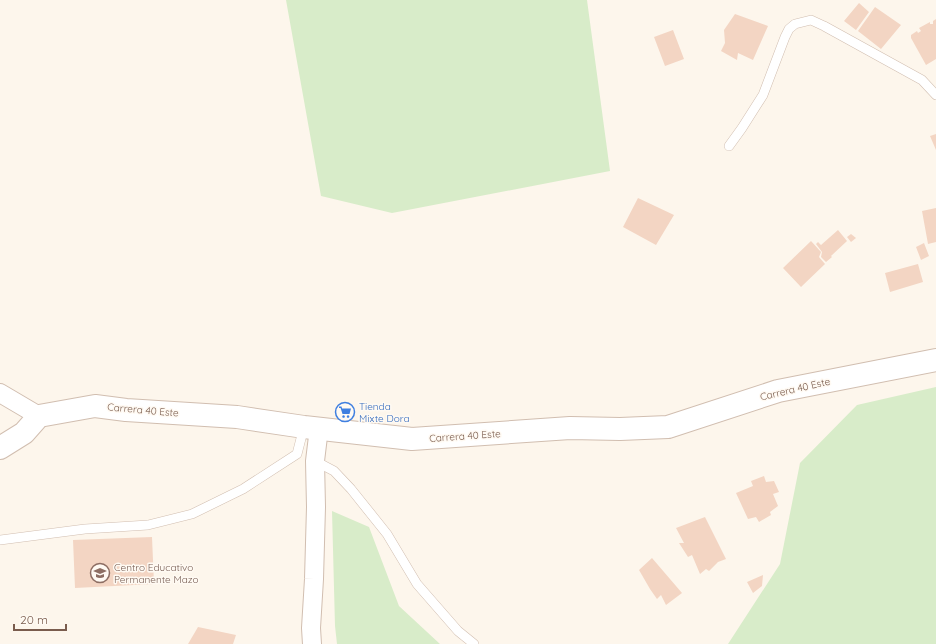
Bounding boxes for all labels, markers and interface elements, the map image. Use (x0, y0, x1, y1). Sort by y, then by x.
street label: Carrera 40 Este (759, 375, 832, 403)
street label: Carrera 40 Este (107, 400, 180, 420)
place label: Tienda Mixte Dora (359, 400, 410, 425)
supermarket icon: Tienda Mixte Dora (334, 401, 356, 423)
street label: Carrera 40 Este (429, 427, 501, 445)
place label: Centro Educativo Permanente Mazo (114, 561, 199, 586)
school or university icon: Centro Educativo Permanente Mazo (89, 562, 111, 584)
scale bar (14, 606, 66, 632)
text: 20 m (20, 612, 48, 627)

